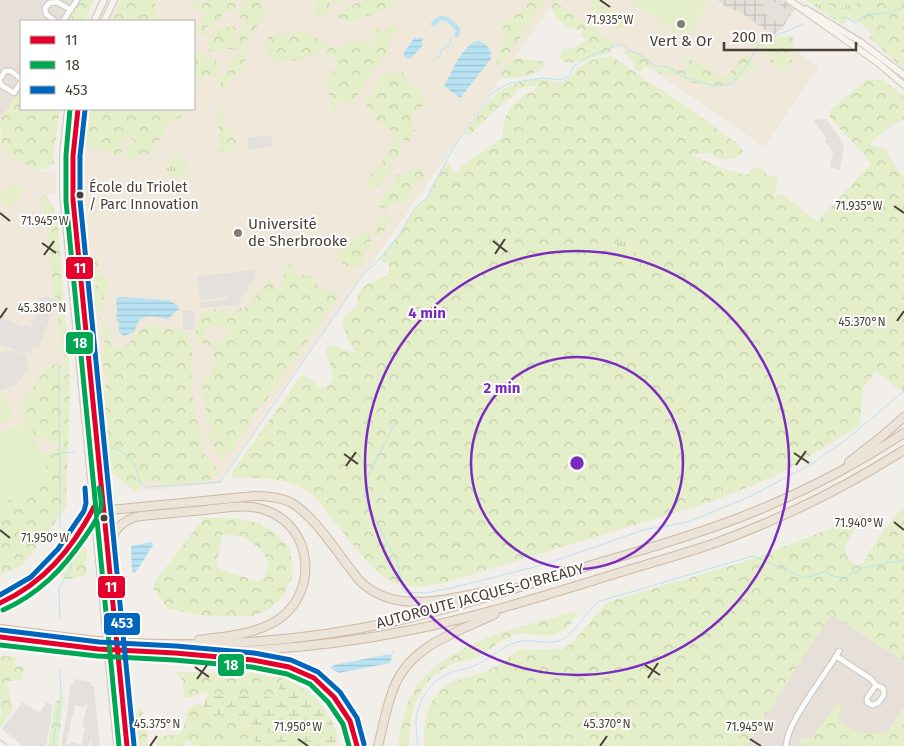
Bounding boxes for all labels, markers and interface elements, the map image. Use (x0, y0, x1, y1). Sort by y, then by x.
text: 71.935°W (586, 13, 634, 27)
marker: Vert & Or (675, 18, 687, 30)
legend (20, 20, 195, 110)
scale bar (724, 20, 856, 52)
text: 200 m (732, 28, 773, 46)
text: 11 (65, 31, 78, 49)
place label: Vert & Or (650, 32, 712, 50)
text: 18 (65, 56, 80, 74)
text: 453 (65, 81, 88, 99)
place label: École du Triolet / Parc Innovation (89, 178, 199, 213)
marker: École du Triolet / Parc Innovation (75, 190, 85, 200)
text: 71.935°W (835, 199, 883, 213)
text: 71.945°W (21, 214, 69, 228)
place label: Université de Sherbrooke (248, 215, 348, 250)
marker: Université de Sherbrooke (232, 227, 244, 239)
line badge: 11 (65, 256, 94, 280)
text: 11 (74, 260, 86, 277)
text: 45.380°N (17, 301, 67, 315)
text: 4 min (408, 304, 446, 322)
text: 45.370°N (838, 315, 886, 329)
line badge: 18 (65, 331, 94, 355)
text: 18 (73, 335, 87, 352)
text: 2 min (484, 379, 520, 397)
centre of rings (568, 454, 586, 472)
unlabelled marker (99, 513, 109, 523)
text: 71.940°W (835, 516, 883, 530)
text: 71.950°W (21, 531, 69, 545)
street label: AUTOROUTE JACQUES-O'BREADY (374, 559, 587, 632)
line badge: 11 (97, 575, 126, 599)
text: 11 (105, 579, 117, 596)
line badge: 453 (103, 612, 141, 636)
text: 453 (111, 615, 133, 632)
line badge: 18 (217, 653, 245, 677)
text: 18 (224, 657, 238, 674)
text: 45.375°N (134, 717, 180, 731)
text: 45.370°N (583, 717, 631, 731)
text: 71.950°W (274, 720, 322, 734)
text: 71.945°W (726, 720, 774, 734)

